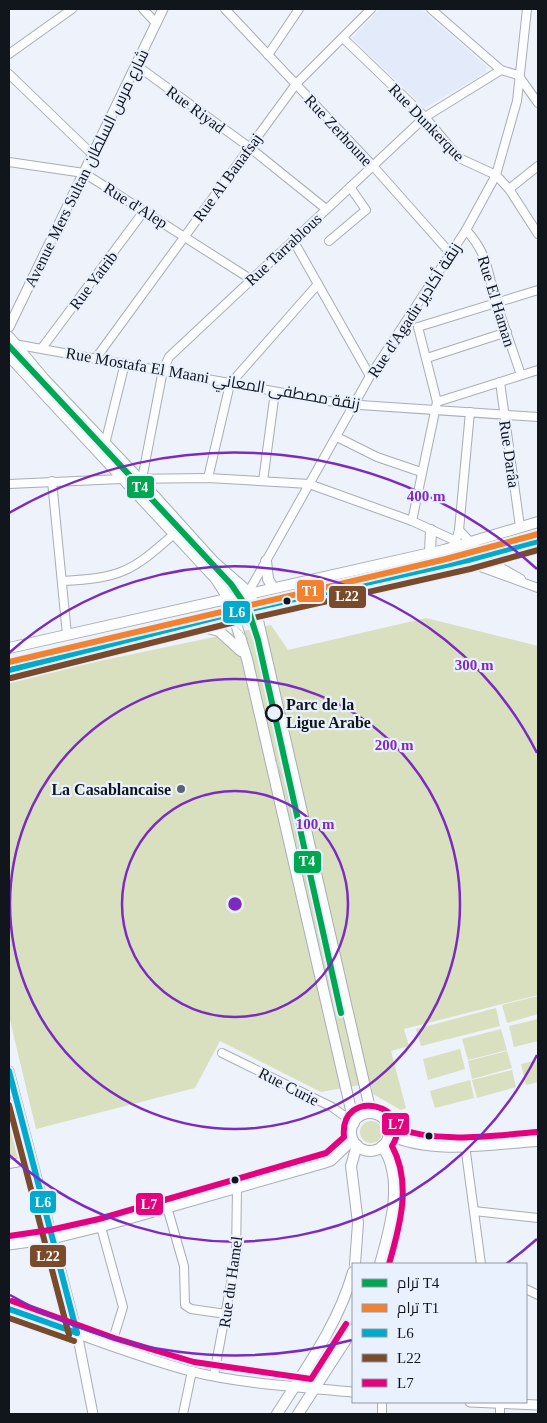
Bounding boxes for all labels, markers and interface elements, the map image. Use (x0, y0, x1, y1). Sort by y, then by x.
street label: Avenue Mers Sultan شارع مرس السلطان (21, 47, 154, 291)
street label: Rue Dunkerque (385, 80, 468, 165)
street label: Rue Riyad (163, 83, 228, 137)
street label: Rue Zerhoune (301, 91, 376, 169)
street label: Rue Al Banafsaj (190, 130, 266, 225)
street label: Rue d'Alep (100, 179, 171, 232)
street label: Rue Tarrablous (242, 210, 325, 289)
street label: Rue d'Agadir زنقة أكادير (364, 239, 465, 381)
street label: Rue Yatrib (66, 248, 121, 313)
street label: Rue El Haman (475, 254, 518, 349)
street label: Rue Mostafa El Maani زنقة مصطفى المعاني (64, 344, 361, 418)
street label: Rue Darâa (496, 419, 523, 489)
line badge: T4 (126, 475, 155, 499)
text: T4 (132, 480, 148, 495)
text: 400 m (407, 488, 446, 504)
line badge: T1 (296, 579, 325, 603)
text: T1 (302, 584, 318, 599)
line badge: L22 (328, 585, 367, 609)
text: L22 (335, 589, 359, 604)
unlabelled marker (282, 596, 292, 606)
line badge: L6 (222, 600, 251, 624)
text: L6 (229, 605, 245, 620)
text: 300 m (455, 657, 494, 673)
place label: Parc de la Ligue Arabe (286, 696, 371, 732)
marker: Parc de la Ligue Arabe (265, 704, 283, 722)
text: 200 m (375, 737, 414, 753)
place label: La Casablancaise (51, 781, 171, 798)
marker: La Casablancaise (175, 783, 187, 795)
text: 100 m (296, 816, 335, 832)
line badge: T4 (293, 850, 322, 874)
text: T4 (299, 854, 315, 869)
centre of rings (226, 895, 244, 913)
street label: Rue Curie (256, 1064, 322, 1109)
line badge: L7 (381, 1112, 410, 1136)
text: L7 (388, 1117, 404, 1132)
unlabelled marker (424, 1131, 434, 1141)
unlabelled marker (230, 1175, 240, 1185)
line badge: L6 (29, 1190, 57, 1214)
line badge: L7 (135, 1192, 164, 1216)
text: L6 (35, 1195, 51, 1210)
text: L7 (141, 1197, 157, 1212)
street label: Rue du Hamel (216, 1235, 245, 1329)
line badge: L22 (29, 1244, 67, 1268)
text: L22 (36, 1249, 60, 1264)
legend (352, 1263, 527, 1403)
text: ترام T4 (397, 1275, 440, 1293)
text: ترام T1 (397, 1300, 439, 1318)
text: L6 (397, 1325, 414, 1341)
text: L22 (397, 1350, 421, 1366)
text: L7 (397, 1375, 414, 1391)

